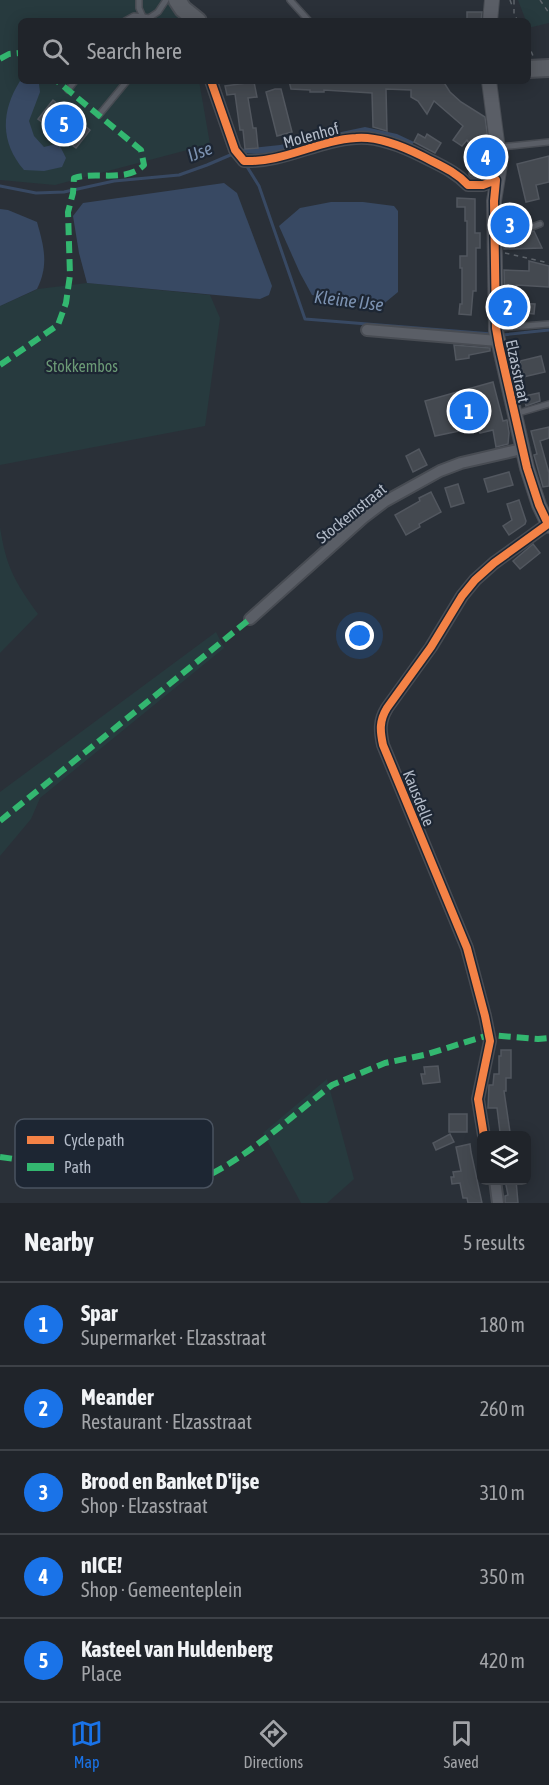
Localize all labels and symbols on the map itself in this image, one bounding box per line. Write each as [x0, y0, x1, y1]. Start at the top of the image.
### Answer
pin: 5 [44, 102, 84, 146]
street label: Molenhof [281, 119, 341, 151]
pin: 4 [466, 134, 506, 180]
water label: IJse [184, 137, 215, 166]
pin: 3 [490, 202, 530, 248]
pin: 2 [488, 284, 528, 330]
water label: Kleine IJse [313, 286, 385, 315]
street label: Elzasstraat [503, 338, 534, 405]
park label: Stokkembos [46, 357, 118, 375]
pin: 1 [450, 388, 488, 434]
street label: Stockemstraat [313, 479, 390, 547]
your location [345, 621, 374, 650]
street label: Kausdelle [400, 767, 438, 829]
legend [15, 1119, 213, 1188]
text: Cycle path [64, 1131, 124, 1150]
text: Path [64, 1158, 91, 1176]

